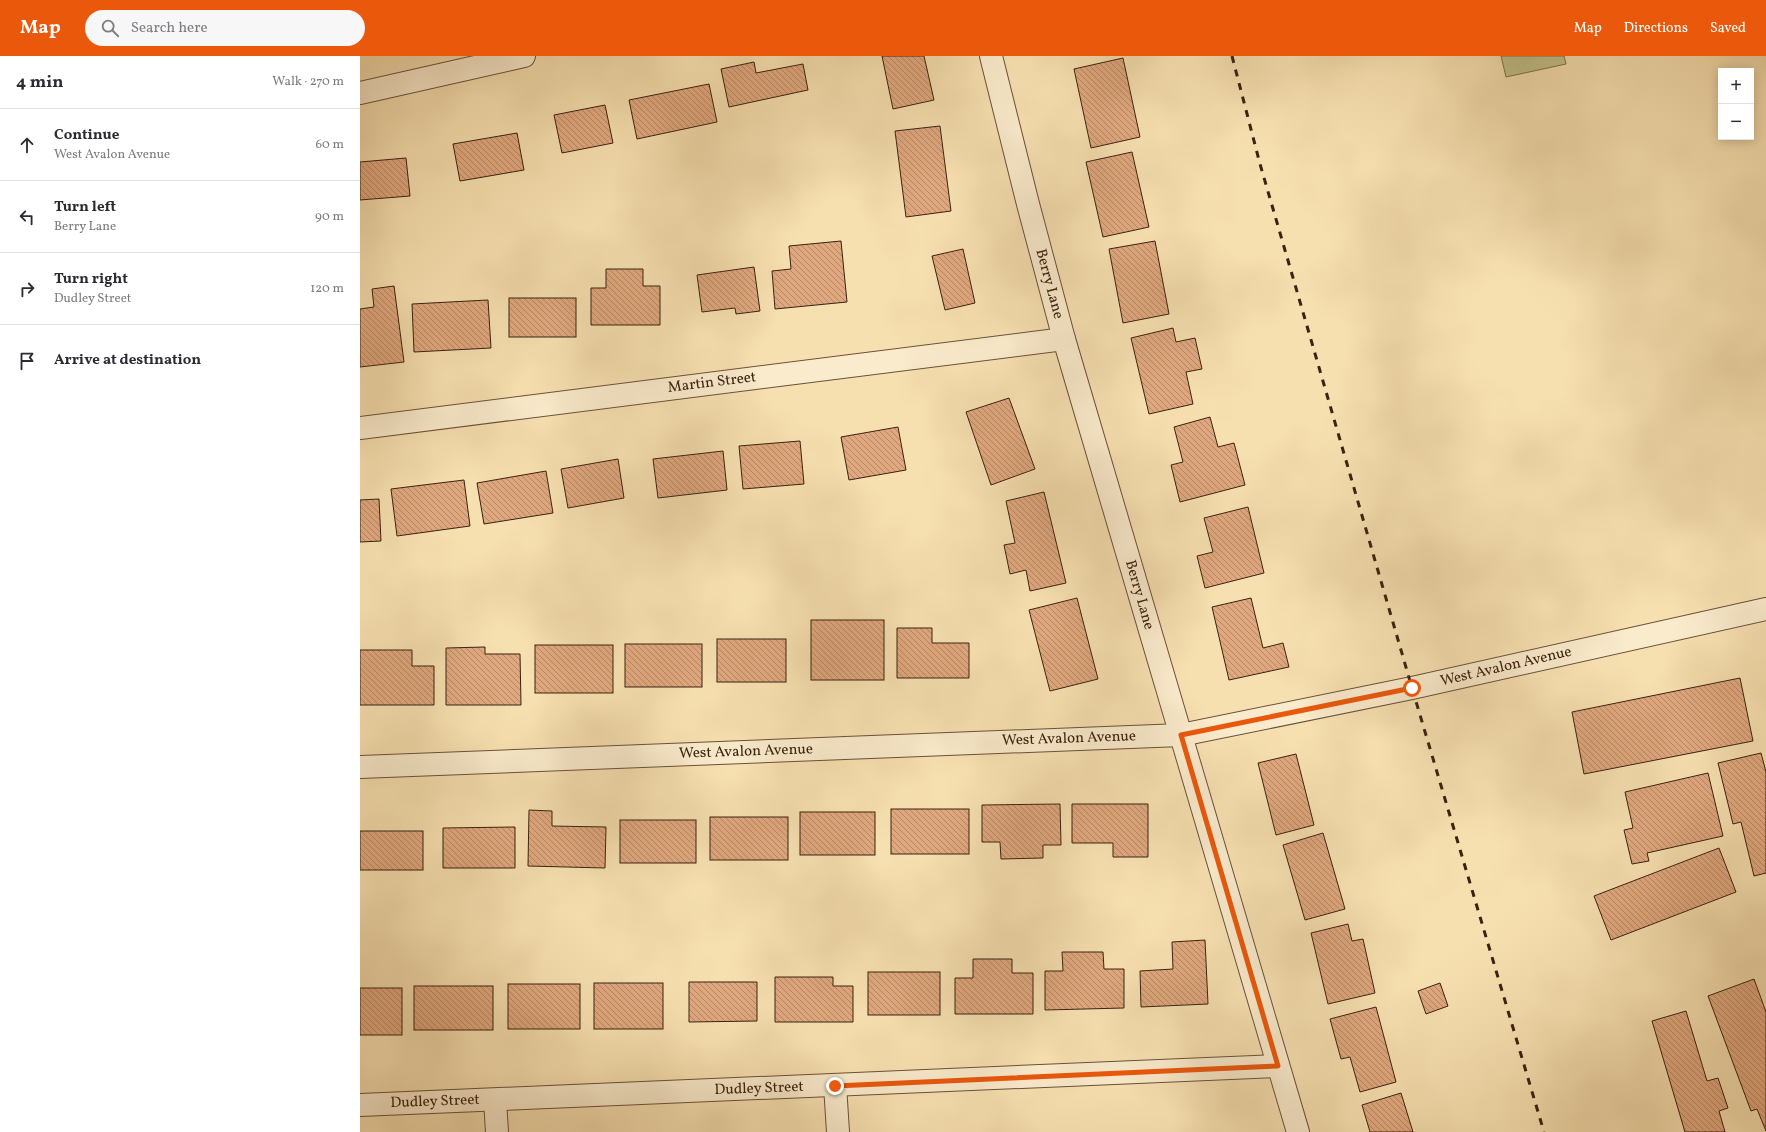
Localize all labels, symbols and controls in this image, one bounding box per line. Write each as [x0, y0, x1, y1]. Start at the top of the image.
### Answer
search box [85, 10, 365, 46]
text: Map [20, 15, 61, 41]
icon: search [99, 17, 121, 39]
text: Search here [131, 18, 208, 39]
text: Map [1574, 19, 1602, 38]
text: Directions [1624, 19, 1688, 38]
text: Saved [1710, 19, 1746, 38]
map controls [1718, 68, 1754, 140]
button: + [1718, 68, 1754, 104]
text: 4 min [16, 71, 63, 94]
text: Walk · 270 m [272, 73, 344, 91]
button: − [1718, 104, 1754, 140]
text: Continue [54, 125, 119, 146]
icon: ahead [16, 134, 38, 156]
text: 60 m [316, 136, 344, 154]
text: West Avalon Avenue [54, 146, 170, 164]
text: Turn left [54, 197, 116, 218]
icon: left [16, 206, 38, 228]
text: 90 m [315, 208, 344, 226]
text: Berry Lane [54, 218, 116, 236]
street label: Berry Lane [1030, 247, 1068, 321]
text: Turn right [54, 269, 128, 290]
icon: right [16, 278, 38, 300]
text: 120 m [310, 280, 344, 298]
text: Dudley Street [54, 290, 131, 308]
icon: arrive [16, 350, 38, 372]
text: Arrive at destination [54, 350, 201, 371]
street label: Martin Street [667, 367, 757, 399]
street label: Berry Lane [1119, 558, 1159, 632]
street label: West Avalon Avenue [1438, 642, 1574, 692]
route start [1403, 679, 1421, 697]
street label: West Avalon Avenue [1002, 726, 1136, 752]
street label: West Avalon Avenue [679, 739, 813, 765]
street label: Dudley Street [714, 1077, 804, 1101]
route end [826, 1077, 844, 1095]
street label: Dudley Street [390, 1090, 480, 1114]

